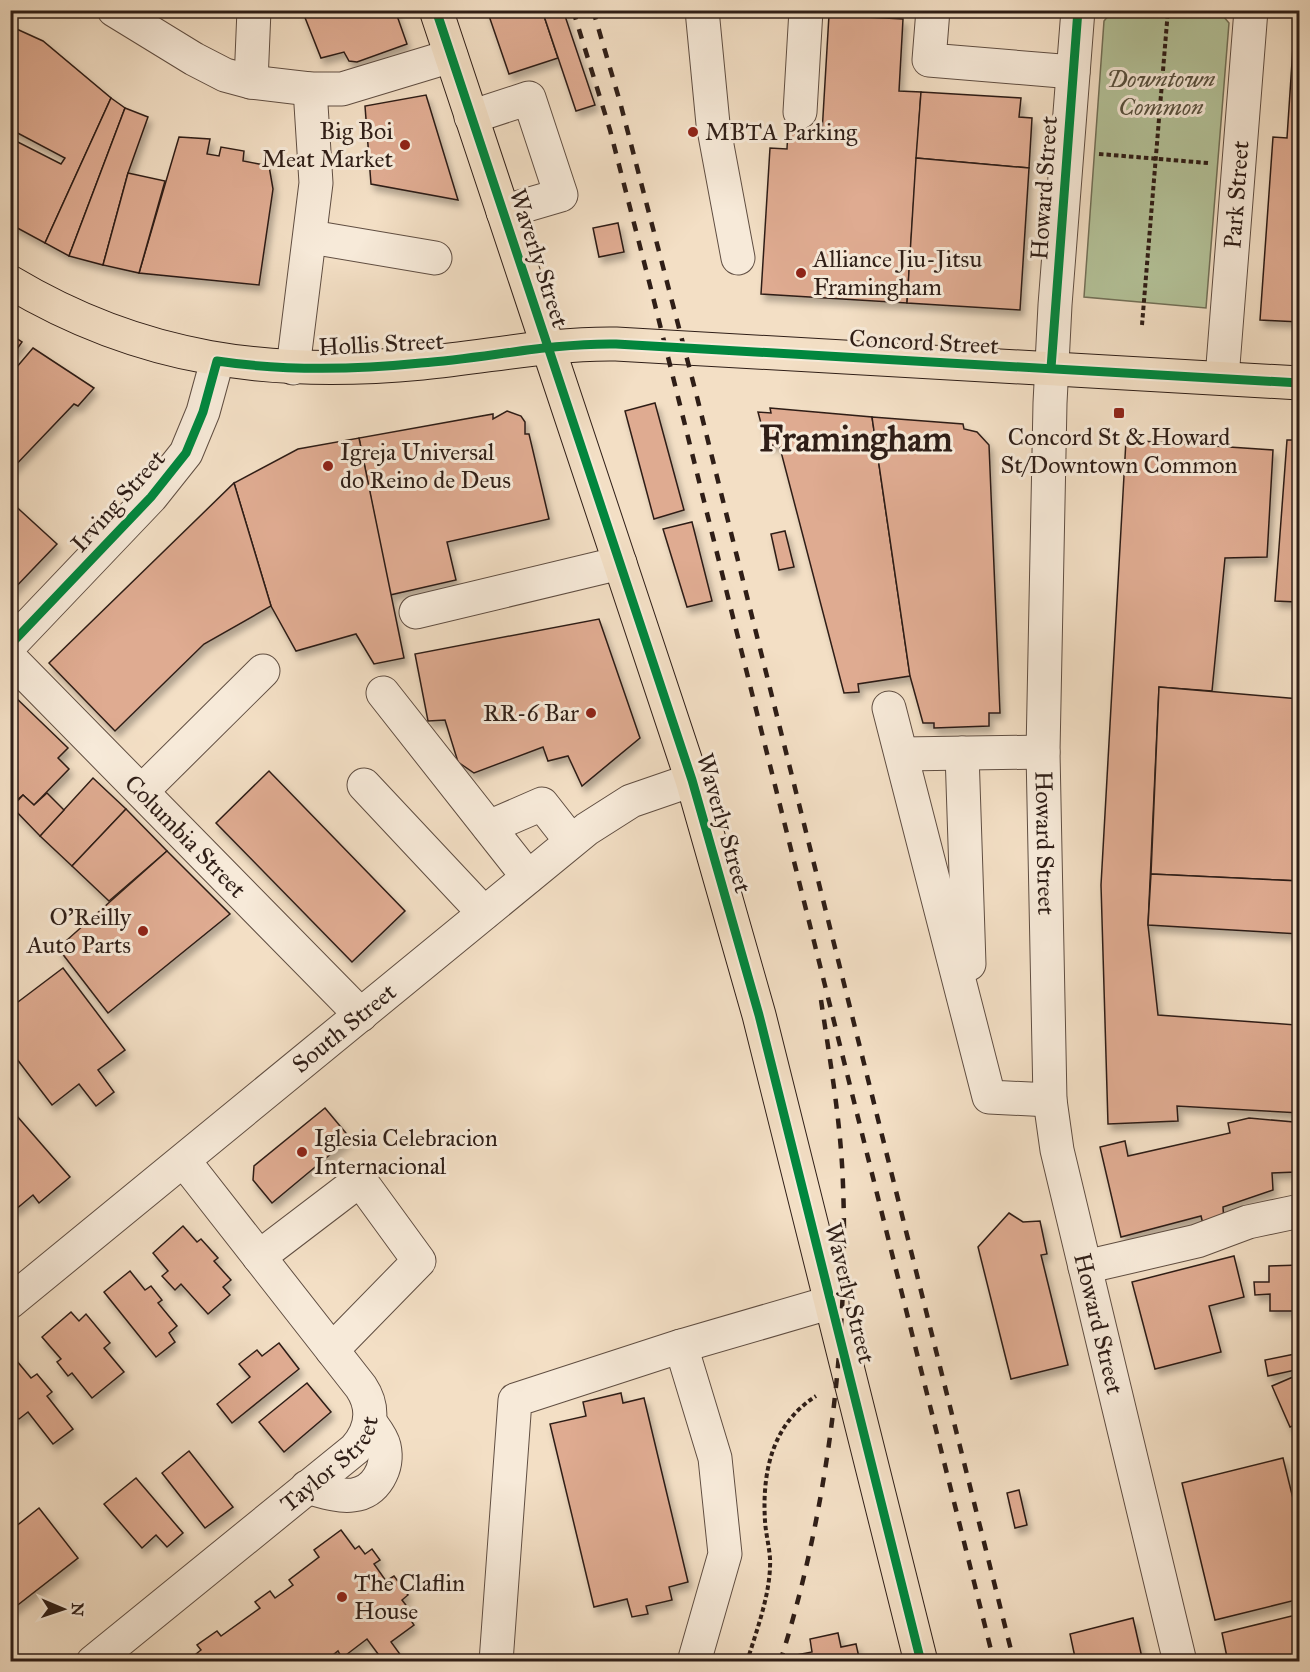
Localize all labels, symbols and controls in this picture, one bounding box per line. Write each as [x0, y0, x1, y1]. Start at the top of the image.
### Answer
park label: Downtown Common [1107, 64, 1216, 122]
street label: Howard Street [1024, 115, 1064, 261]
place label: Big Boi Meat Market [262, 116, 393, 174]
place label: MBTA Parking [705, 117, 858, 147]
marker: MBTA Parking [686, 125, 700, 139]
marker: Big Boi Meat Market [398, 138, 412, 152]
street label: Park Street [1217, 139, 1256, 250]
street label: Waverly Street [503, 185, 576, 331]
place label: Alliance Jiu-Jitsu Framingham [812, 244, 982, 302]
marker: Alliance Jiu-Jitsu Framingham [794, 266, 808, 280]
street label: Concord Street [848, 323, 1000, 361]
street label: Hollis Street [317, 326, 445, 362]
marker: Concord St & Howard St/Downtown Common [1112, 406, 1126, 420]
district label: Framingham [759, 417, 953, 461]
place label: Concord St & Howard St/Downtown Common [1000, 422, 1238, 480]
place label: Igreja Universal do Reino de Deus [340, 437, 511, 495]
street label: Irving Street [64, 443, 172, 558]
marker: Igreja Universal do Reino de Deus [321, 459, 335, 473]
place label: RR-6 Bar [483, 698, 579, 728]
marker: RR-6 Bar [584, 706, 598, 720]
street label: Waverly Street [690, 750, 758, 897]
street label: Columbia Street [118, 768, 253, 905]
street label: Howard Street [1028, 770, 1061, 916]
place label: O'Reilly Auto Parts [26, 902, 132, 960]
marker: O'Reilly Auto Parts [136, 924, 150, 938]
street label: South Street [286, 976, 403, 1080]
place label: Iglesia Celebracion Internacional [314, 1123, 498, 1181]
marker: Iglesia Celebracion Internacional [295, 1145, 309, 1159]
street label: Waverly Street [818, 1220, 882, 1367]
street label: Howard Street [1067, 1250, 1130, 1398]
street label: Taylor Street [274, 1414, 385, 1519]
place label: The Claflin House [354, 1568, 465, 1626]
north arrow [33, 1579, 93, 1639]
marker: The Claflin House [335, 1590, 349, 1604]
text: N [68, 1602, 87, 1617]

